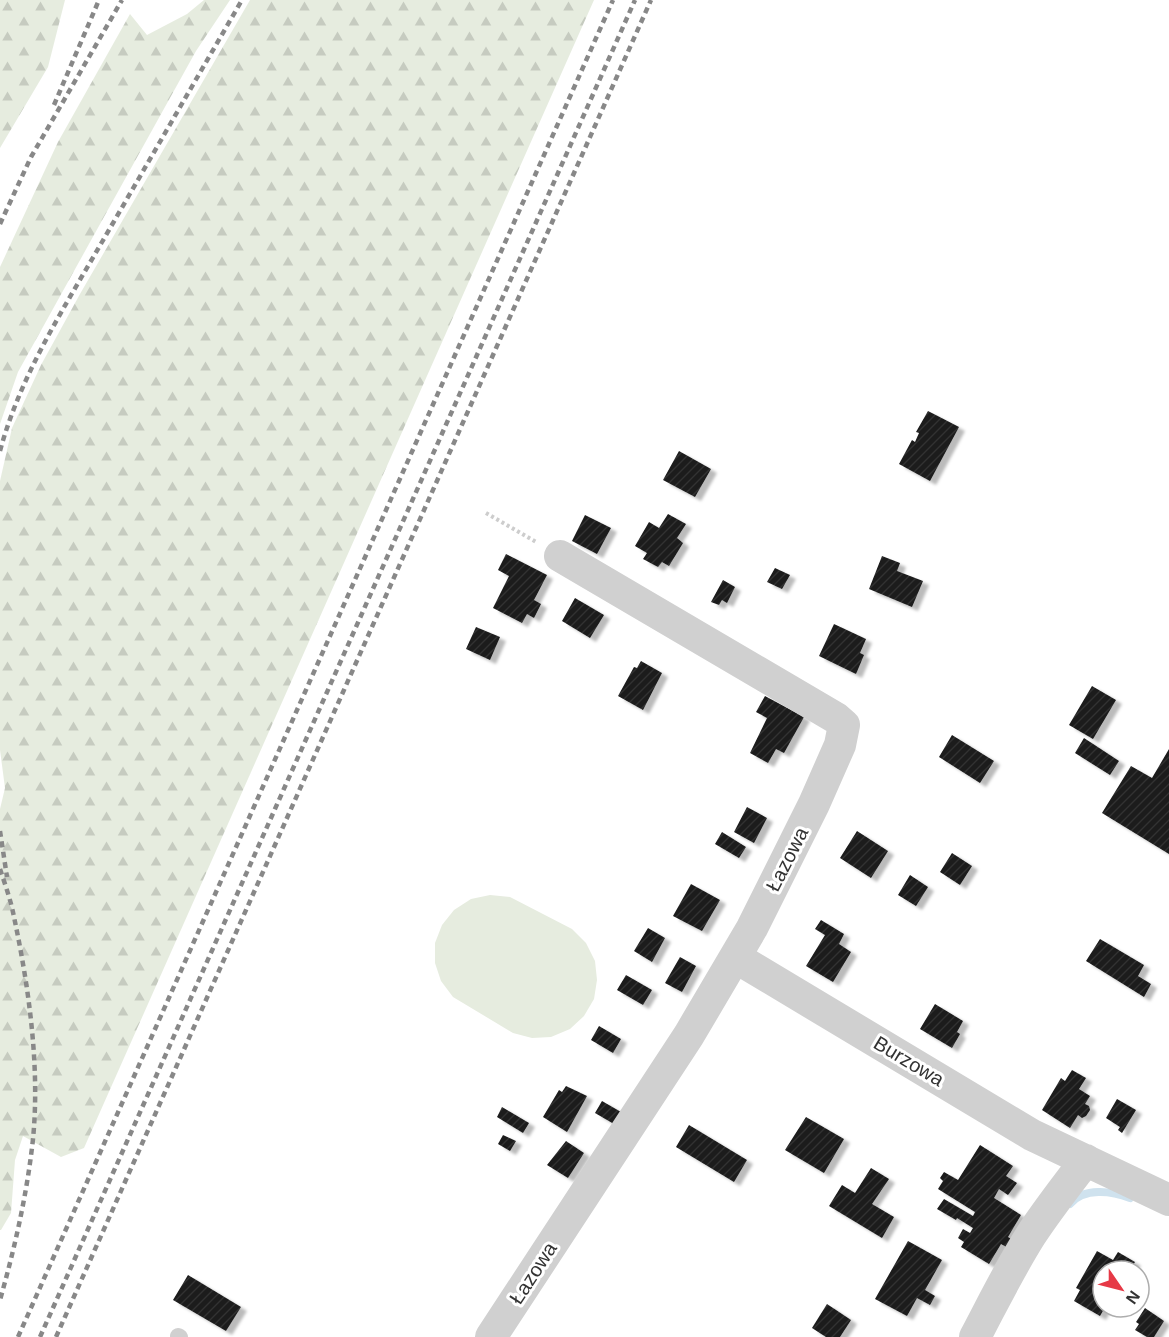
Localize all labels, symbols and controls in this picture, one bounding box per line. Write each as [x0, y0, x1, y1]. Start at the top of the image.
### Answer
street label: Łazowa [762, 823, 813, 895]
street label: Burzowa [870, 1032, 949, 1091]
street label: Łazowa [505, 1237, 561, 1308]
north arrow [1091, 1259, 1151, 1319]
text: N [1123, 1288, 1143, 1307]

